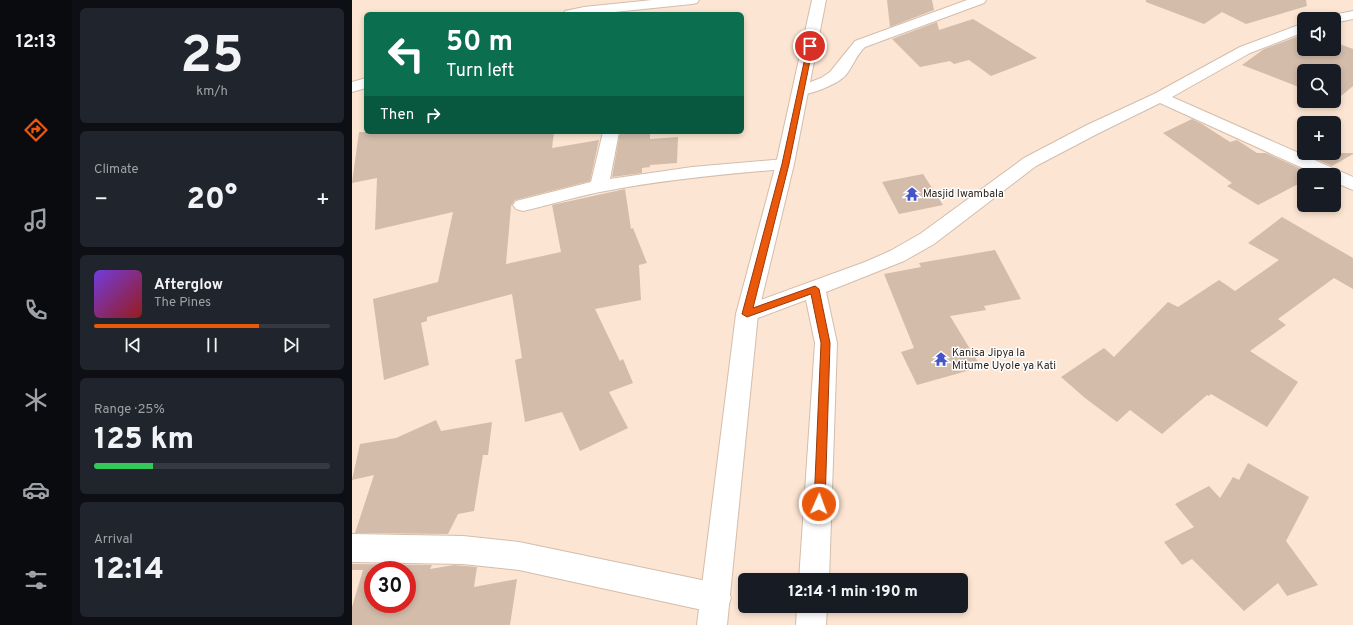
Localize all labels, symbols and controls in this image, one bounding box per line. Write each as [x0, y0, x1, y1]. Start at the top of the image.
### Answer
map controls [1297, 12, 1341, 212]
button: sound [1297, 12, 1341, 56]
text: 25 [180, 25, 244, 91]
text: 50 m [446, 25, 513, 61]
icon: left [380, 28, 432, 80]
pin [793, 29, 827, 63]
text: 12:13 [16, 31, 56, 54]
icon: arrive [799, 35, 821, 57]
text: Turn left [446, 60, 514, 83]
button: search [1297, 64, 1341, 108]
text: km/h [196, 84, 228, 100]
icon: right [422, 104, 444, 126]
text: Then [380, 106, 414, 125]
icon: directions [22, 116, 50, 144]
button: + [1297, 116, 1341, 160]
text: Climate [94, 162, 139, 178]
button: − [1297, 168, 1341, 212]
text: 20° [187, 182, 237, 219]
temple icon: Masjid Iwambala [904, 186, 920, 202]
text: − [94, 187, 108, 214]
text: + [316, 187, 330, 214]
place label: Masjid Iwambala [923, 187, 1004, 201]
icon: music [22, 206, 50, 234]
text: Afterglow [154, 276, 223, 295]
text: The Pines [154, 295, 211, 311]
icon: phone [22, 296, 50, 324]
icon: previous [122, 334, 144, 356]
icon: pause [201, 334, 223, 356]
icon: next [280, 334, 302, 356]
place label: Kanisa Jipya la Mitume Uyole ya Kati [952, 346, 1056, 373]
temple icon: Kanisa Jipya la Mitume Uyole ya Kati [933, 351, 949, 367]
icon: climate [22, 386, 50, 414]
text: Range · 25% [94, 402, 165, 418]
text: 125 km [94, 422, 194, 459]
icon: car [22, 476, 50, 504]
position arrow [798, 483, 840, 525]
text: Arrival [94, 532, 133, 548]
text: 12:14 [94, 552, 164, 589]
speed limit sign: 30 [364, 561, 416, 613]
icon: filters [22, 566, 50, 594]
text: 12:14 · 1 min · 190 m [788, 583, 918, 602]

